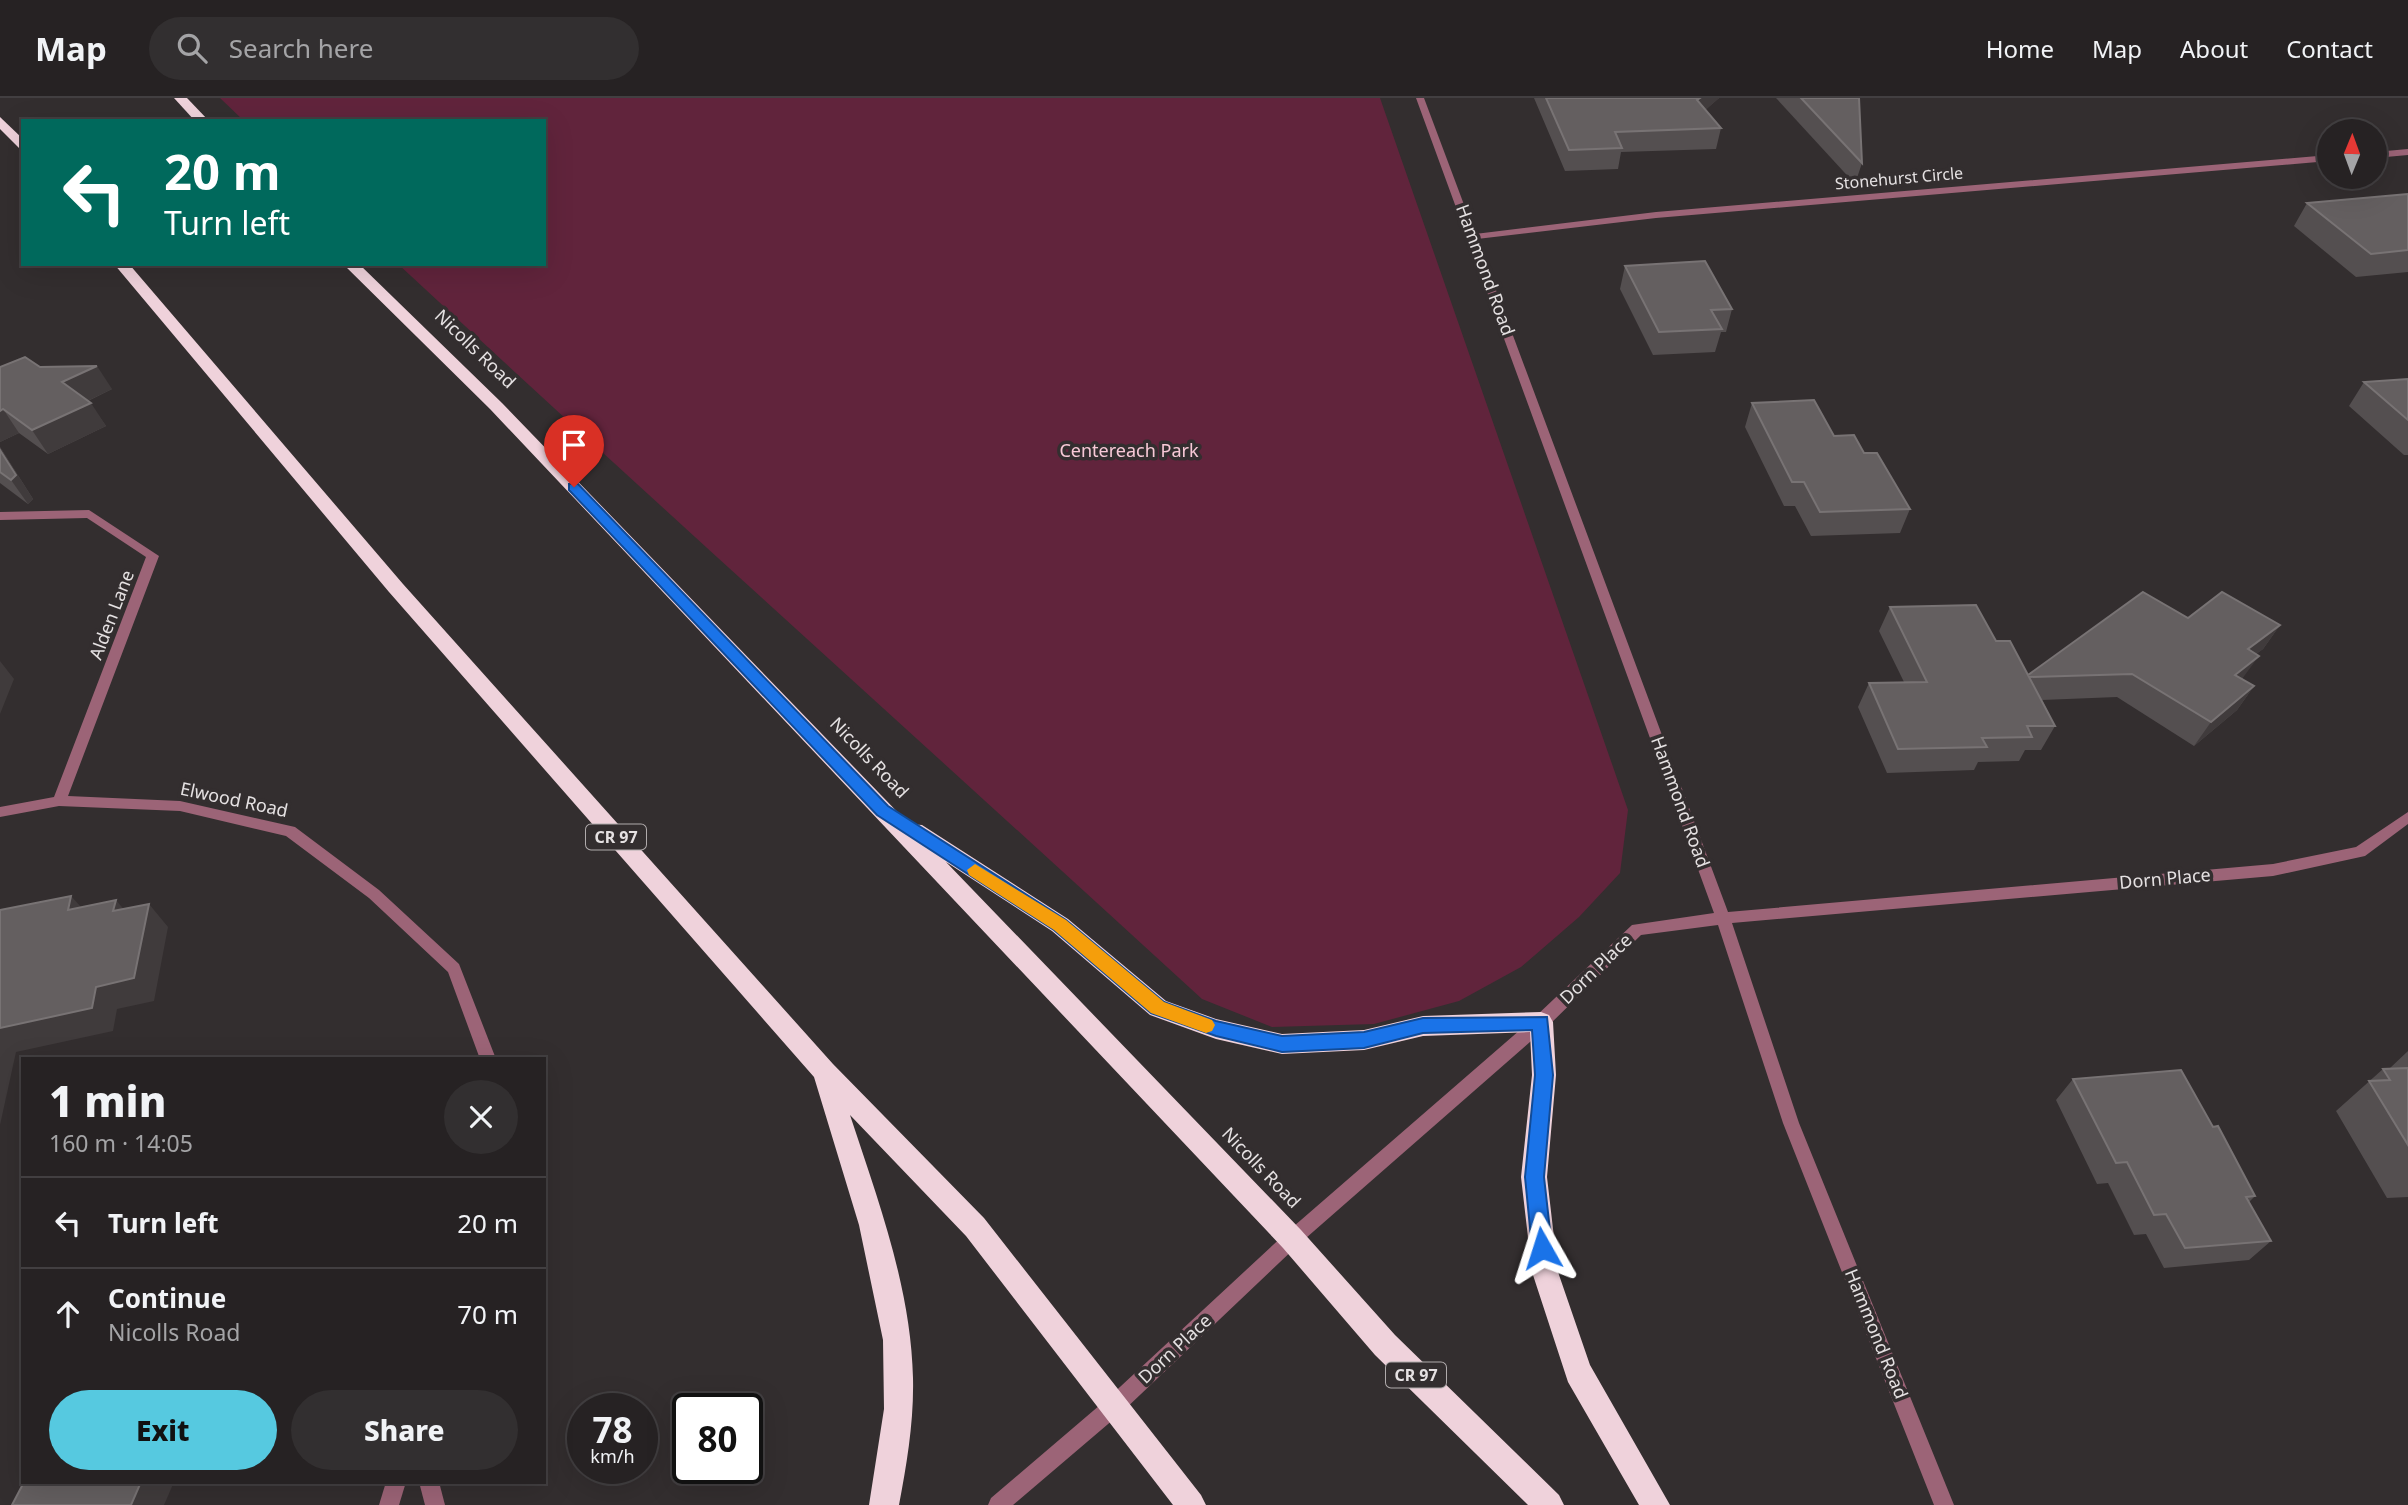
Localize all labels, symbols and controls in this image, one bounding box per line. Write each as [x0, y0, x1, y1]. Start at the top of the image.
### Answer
search box [149, 17, 639, 80]
text: Map [35, 26, 107, 71]
icon: search [173, 29, 211, 67]
text: Search here [229, 30, 373, 66]
text: Home [1986, 32, 2054, 65]
text: Map [2092, 32, 2142, 65]
text: About [2180, 32, 2248, 65]
text: Contact [2286, 32, 2373, 65]
north arrow [2317, 119, 2387, 189]
map controls [2317, 119, 2387, 189]
text: 20 m [164, 138, 281, 204]
icon: left [49, 147, 140, 238]
street label: Stonehurst Circle [1834, 161, 1964, 195]
text: Turn left [164, 201, 290, 244]
street label: Hammond Road [1451, 201, 1521, 339]
street label: Nicolls Road [430, 304, 521, 393]
pin [544, 415, 604, 487]
icon: arrive [555, 426, 593, 464]
park label: Centereach Park [1059, 438, 1199, 462]
street label: Alden Lane [83, 566, 139, 663]
street label: Nicolls Road [825, 712, 914, 803]
street label: Hammond Road [1646, 733, 1716, 871]
street label: Elwood Road [178, 776, 290, 822]
road number: CR 97 [586, 824, 646, 850]
street label: Dorn Place [2118, 862, 2212, 894]
street label: Dorn Place [1554, 928, 1637, 1009]
text: 1 min [49, 1072, 166, 1129]
button: close [444, 1080, 518, 1154]
street label: Nicolls Road [1217, 1122, 1306, 1213]
text: 160 m · 14:05 [49, 1127, 193, 1159]
icon: left [49, 1204, 87, 1242]
text: Turn left [108, 1205, 219, 1241]
text: 20 m [457, 1205, 518, 1241]
position arrow [1505, 1211, 1579, 1285]
street label: Hammond Road [1840, 1265, 1914, 1402]
text: Continue [108, 1280, 226, 1316]
icon: ahead [49, 1295, 87, 1333]
text: 70 m [457, 1296, 518, 1332]
street label: Dorn Place [1133, 1308, 1216, 1388]
text: Nicolls Road [108, 1316, 241, 1348]
road number: CR 97 [1386, 1362, 1446, 1387]
button: Exit [49, 1390, 277, 1470]
button: Share [291, 1390, 518, 1470]
speed limit sign: 80 [672, 1393, 763, 1484]
text: 78 [592, 1406, 633, 1453]
text: km/h [590, 1444, 635, 1468]

